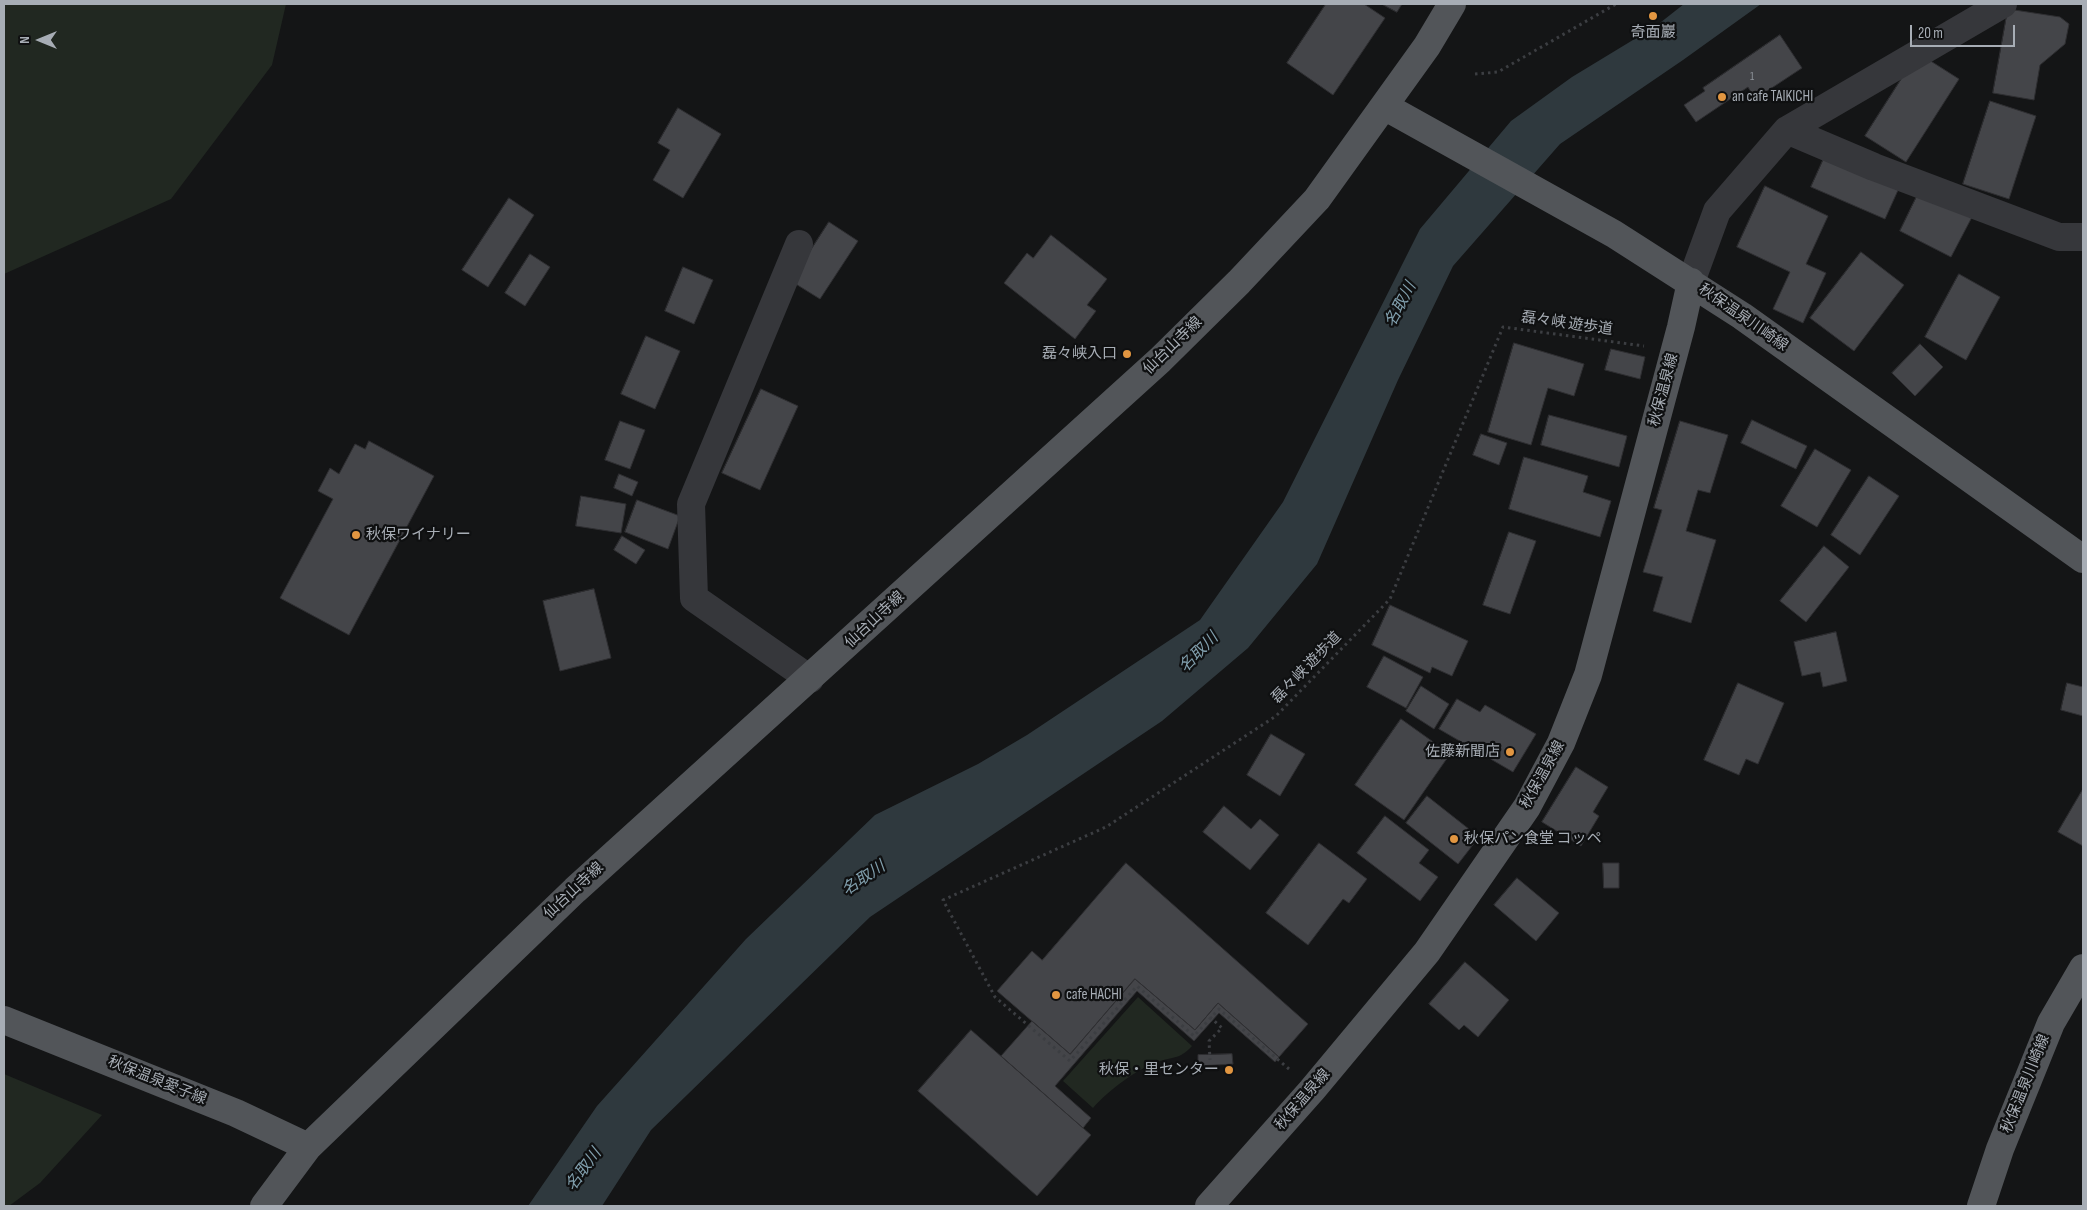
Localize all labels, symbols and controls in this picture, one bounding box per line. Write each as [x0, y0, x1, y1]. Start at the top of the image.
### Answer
marker: 奇面巖 [1647, 10, 1659, 22]
north arrow [15, 15, 65, 65]
scale bar [1912, 15, 2017, 47]
place label: 奇面巖 [1631, 24, 1675, 42]
text: 20 m [1918, 24, 1943, 43]
text: N [16, 36, 33, 44]
house number: 1 [1750, 70, 1754, 84]
place label: an cafe TAIKICHI [1732, 88, 1813, 106]
marker: an cafe TAIKICHI [1716, 91, 1728, 103]
water label: 名取川 [1381, 279, 1421, 331]
street label: 秋保温泉川崎線 [1695, 281, 1791, 355]
street label: 磊々峡 遊歩道 [1520, 309, 1614, 339]
street label: 仙台山寺線 [1140, 313, 1206, 379]
place label: 磊々峡入口 [1042, 345, 1117, 363]
marker: 磊々峡入口 [1121, 348, 1133, 360]
street label: 秋保温泉線 [1646, 351, 1682, 429]
place label: 秋保ワイナリー [366, 526, 471, 544]
marker: 秋保ワイナリー [350, 529, 362, 541]
street label: 仙台山寺線 [841, 588, 909, 652]
water label: 名取川 [1175, 629, 1223, 677]
street label: 磊々峡 遊歩道 [1268, 629, 1346, 707]
street label: 秋保温泉線 [1517, 738, 1569, 812]
place label: 佐藤新聞店 [1425, 743, 1500, 761]
marker: 佐藤新聞店 [1504, 746, 1516, 758]
place label: 秋保パン食堂 コッペ [1464, 830, 1601, 848]
marker: 秋保パン食堂 コッペ [1448, 833, 1460, 845]
water label: 名取川 [839, 858, 889, 900]
street label: 仙台山寺線 [540, 859, 608, 923]
place label: cafe HACHI [1066, 986, 1122, 1004]
marker: cafe HACHI [1050, 989, 1062, 1001]
street label: 秋保温泉川崎線 [1998, 1032, 2054, 1136]
street label: 秋保温泉愛子線 [105, 1053, 209, 1109]
place label: 秋保・里センター [1099, 1061, 1219, 1079]
marker: 秋保・里センター [1223, 1064, 1235, 1076]
street label: 秋保温泉線 [1272, 1066, 1334, 1134]
water label: 名取川 [562, 1145, 606, 1195]

